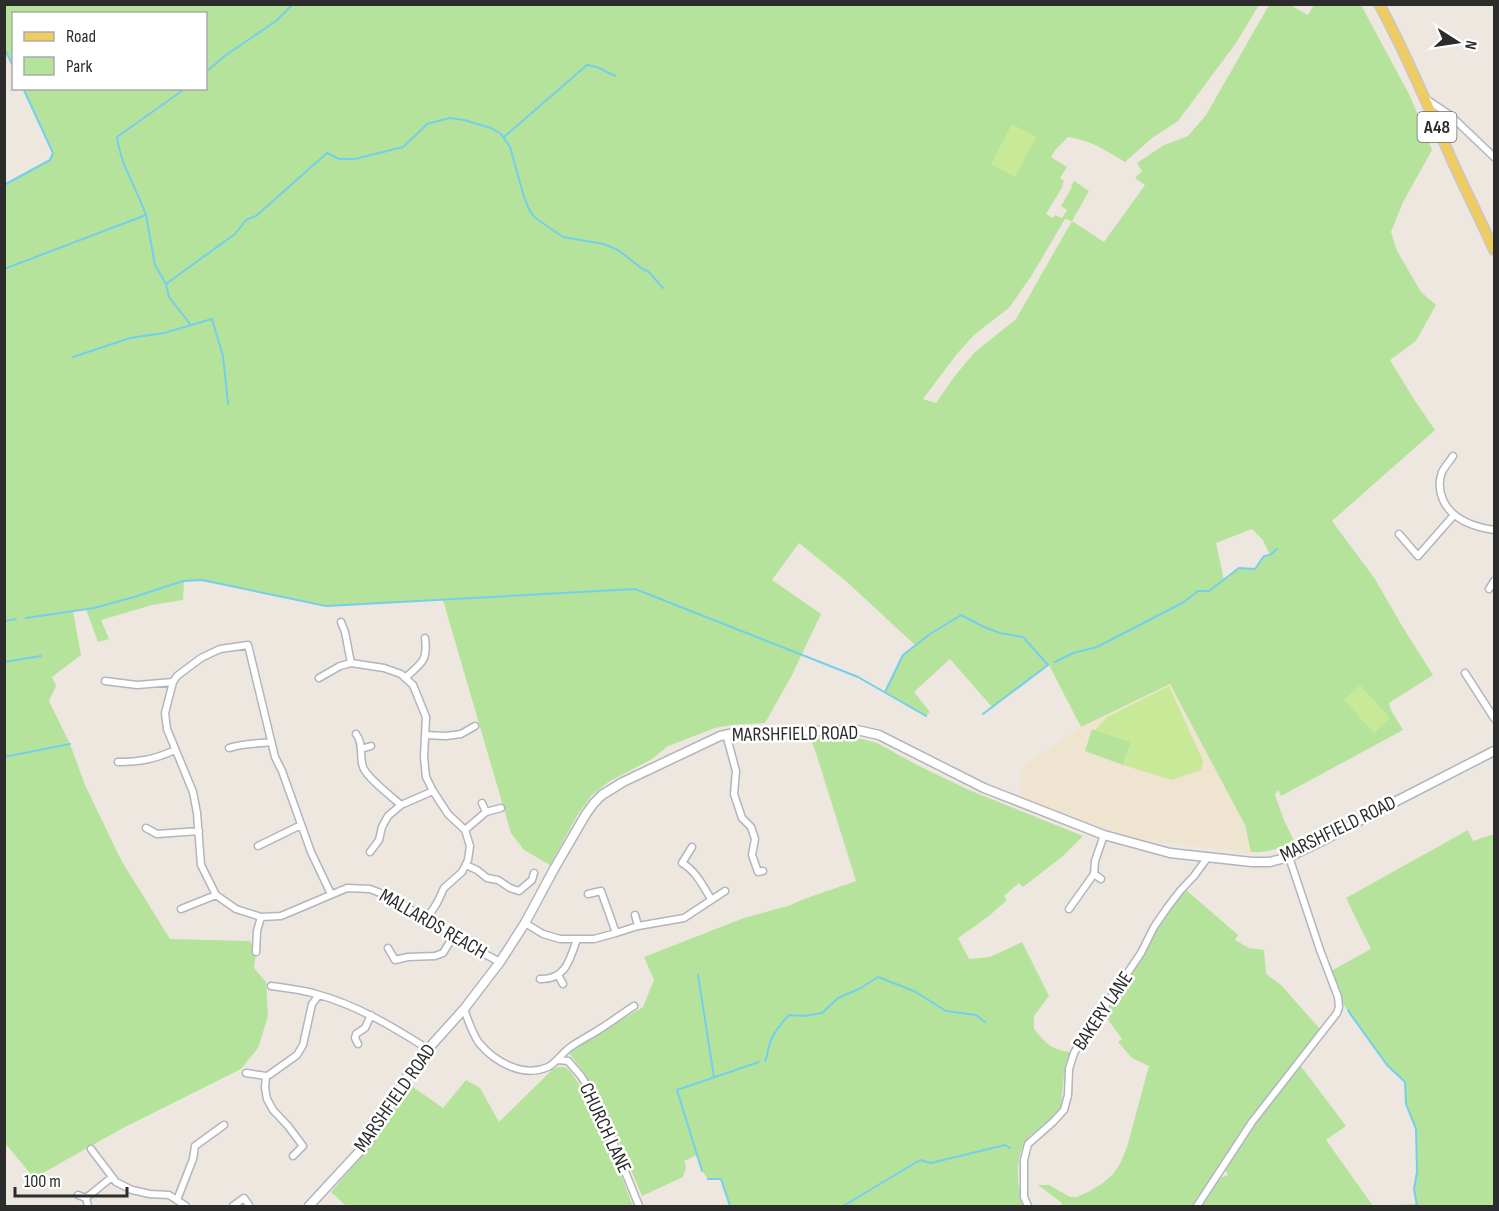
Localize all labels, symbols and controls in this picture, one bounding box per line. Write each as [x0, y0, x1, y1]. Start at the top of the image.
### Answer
legend [12, 12, 207, 90]
north arrow [1427, 12, 1487, 72]
text: Road [66, 26, 96, 47]
text: N [1460, 39, 1480, 51]
text: Park [66, 56, 92, 77]
road number: A48 [1418, 112, 1456, 142]
street label: MARSHFIELD ROAD [732, 721, 858, 747]
street label: MARSHFIELD ROAD [1276, 791, 1400, 867]
street label: MALLARDS REACH [375, 884, 491, 964]
street label: BAKERY LANE [1068, 967, 1138, 1055]
street label: MARSHFIELD ROAD [349, 1039, 441, 1157]
street label: CHURCH LANE [574, 1079, 636, 1177]
scale bar [15, 1160, 128, 1198]
text: 100 m [24, 1171, 61, 1192]

